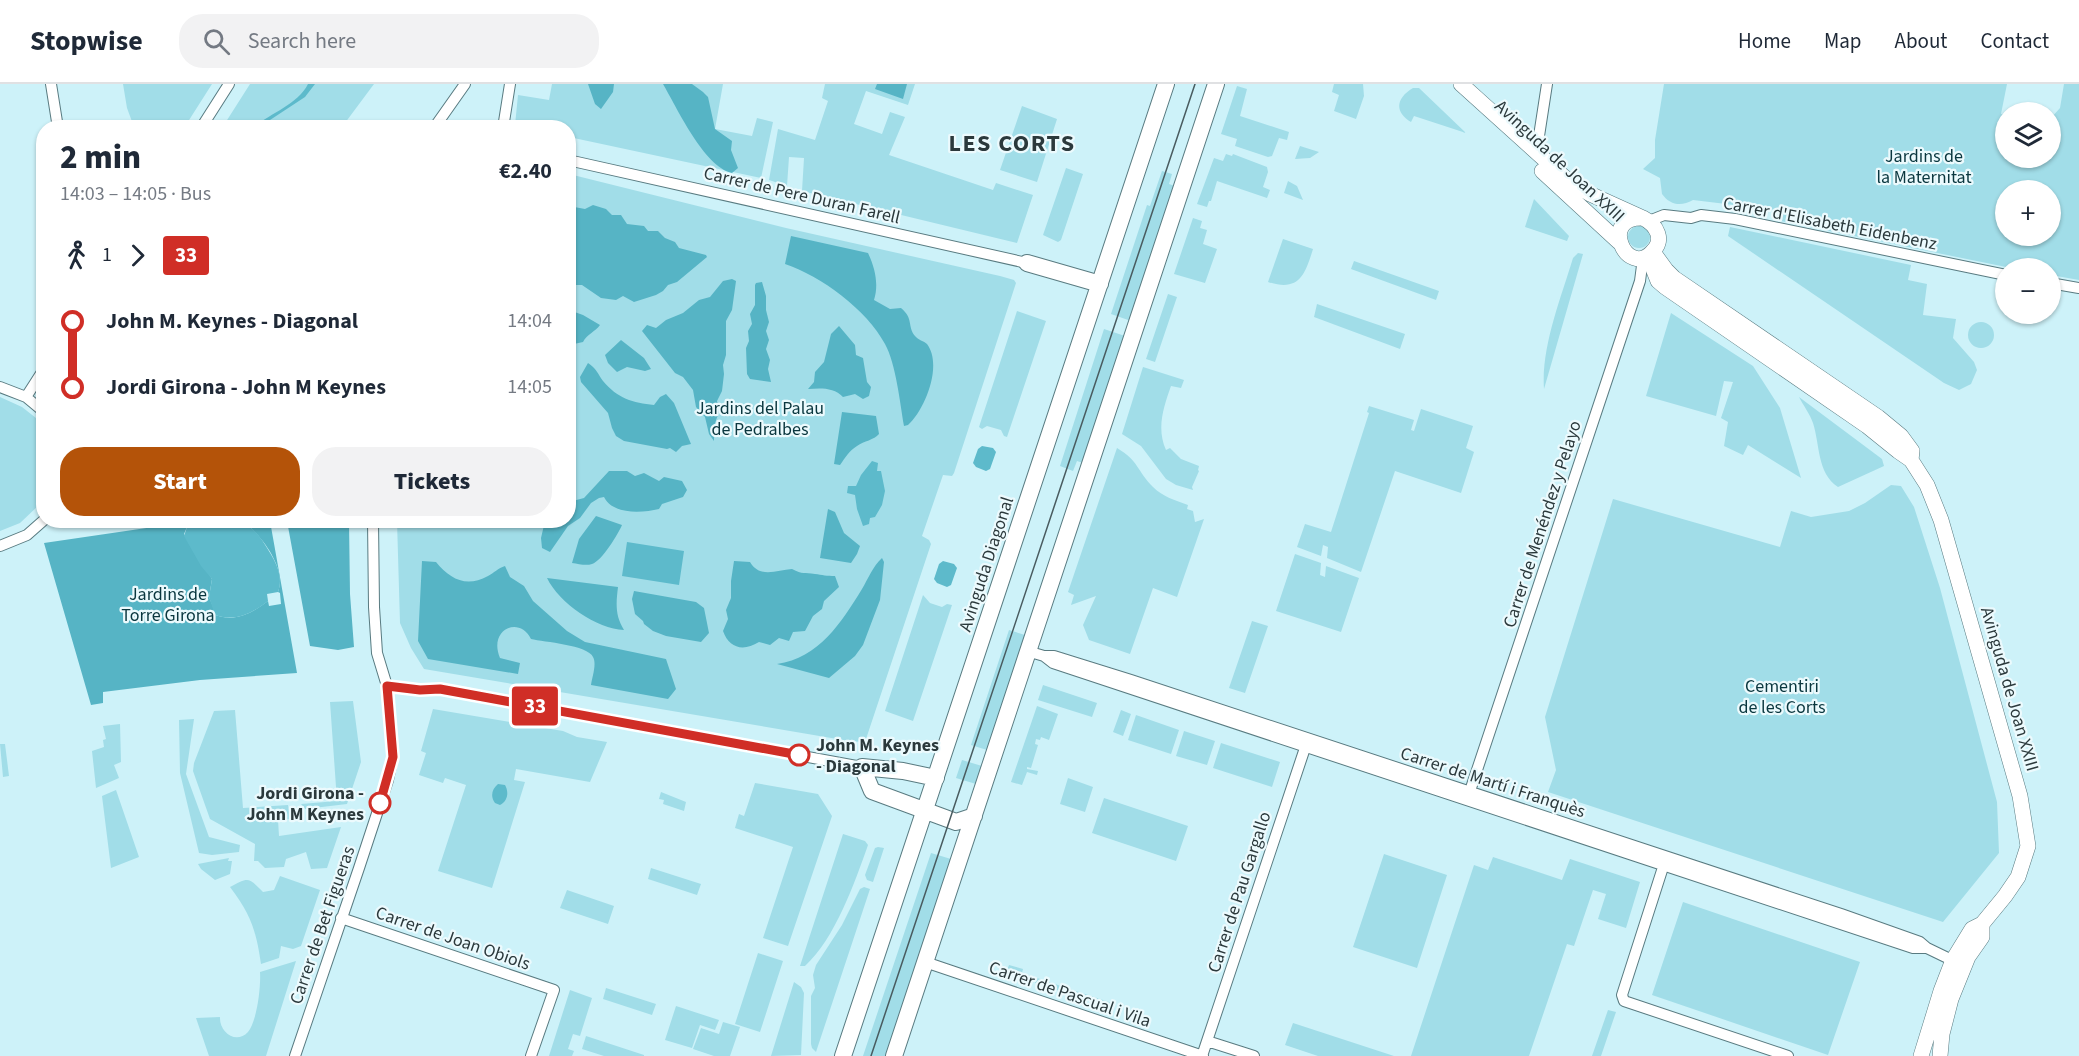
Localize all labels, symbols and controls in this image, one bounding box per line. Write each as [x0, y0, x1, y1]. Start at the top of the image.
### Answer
search box [179, 14, 599, 68]
text: Stopwise [30, 21, 143, 61]
icon: search [200, 25, 233, 58]
text: Search here [248, 25, 356, 57]
text: Home [1738, 26, 1791, 56]
text: Map [1824, 26, 1862, 56]
text: About [1895, 26, 1947, 56]
text: Contact [1980, 26, 2049, 56]
street label: Avinguda de Joan XXIII [1489, 94, 1630, 228]
map controls [1995, 102, 2061, 324]
button: layers [1995, 102, 2061, 168]
district label: LES CORTS [948, 126, 1076, 161]
text: 2 min [60, 134, 141, 181]
park label: Jardins de la Maternitat [1876, 144, 1972, 190]
text: €2.40 [499, 155, 552, 187]
street label: Carrer de Pere Duran Farell [701, 161, 903, 230]
text: 14:03 – 14:05 · Bus [60, 180, 211, 208]
button: + [1995, 180, 2061, 246]
street label: Carrer d'Elisabeth Eidenbenz [1721, 190, 1939, 257]
icon: walk [60, 239, 93, 272]
icon: forward [121, 239, 154, 272]
text: 33 [175, 240, 197, 270]
text: 1 [102, 241, 112, 269]
button: − [1995, 258, 2061, 324]
text: John M. Keynes - Diagonal [106, 305, 358, 337]
text: 14:04 [507, 307, 552, 335]
text: Jordi Girona - John M Keynes [106, 371, 386, 403]
text: 14:05 [507, 373, 552, 401]
park label: Jardins del Palau de Pedralbes [696, 396, 824, 442]
street label: Carrer de Menéndez y Pelayo [1497, 417, 1588, 631]
button: Start [60, 447, 300, 516]
button: Tickets [312, 447, 552, 516]
street label: Avinguda Diagonal [953, 493, 1020, 635]
park label: Jardins de Torre Girona [121, 582, 215, 628]
street label: Avinguda de Joan XXIII [1974, 604, 2045, 774]
park label: Cementiri de les Corts [1739, 674, 1825, 720]
line badge: 33 [508, 686, 562, 726]
text: 33 [524, 691, 546, 721]
place label: John M. Keynes - Diagonal [816, 733, 939, 779]
street label: Carrer de Martí i Franquès [1397, 741, 1589, 824]
marker: John M. Keynes - Diagonal [788, 744, 810, 766]
place label: Jordi Girona - John M Keynes [246, 781, 364, 827]
marker: Jordi Girona - John M Keynes [369, 792, 391, 814]
street label: Carrer de Pau Gargallo [1202, 808, 1277, 976]
street label: Carrer de Bet Figueras [284, 843, 361, 1007]
street label: Carrer de Joan Obiols [372, 900, 533, 977]
street label: Carrer de Pascual i Vila [986, 955, 1154, 1034]

